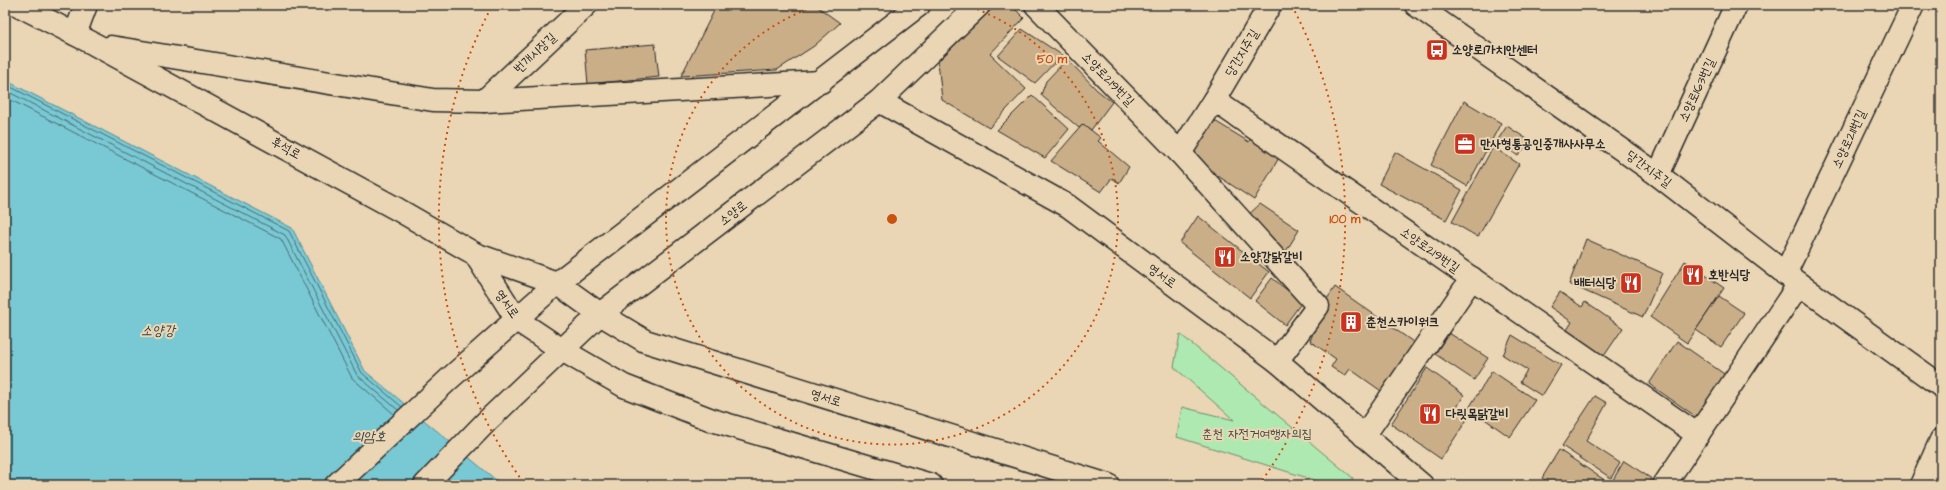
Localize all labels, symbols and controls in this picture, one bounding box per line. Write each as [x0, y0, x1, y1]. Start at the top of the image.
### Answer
street label: 당간지주길 [1221, 26, 1263, 80]
street label: 번개시장길 [510, 29, 560, 77]
bus stop icon: 소양로1가치안센터 [1424, 37, 1450, 63]
place label: 소양로1가치안센터 [1452, 41, 1537, 59]
street label: 소양로219번길 [1078, 48, 1138, 110]
text: 50 m [1037, 51, 1068, 68]
street label: 소양로163번길 [1674, 55, 1720, 125]
street label: 소양로211번길 [1828, 107, 1870, 171]
office icon: 만사형통공인중개사사무소 [1452, 131, 1478, 157]
street label: 후석로 [268, 133, 304, 163]
place label: 만사형통공인중개사사무소 [1480, 135, 1606, 153]
street label: 당간지주길 [1623, 146, 1675, 192]
street label: 소양로 [715, 196, 751, 230]
text: 100 m [1330, 211, 1361, 228]
centre of rings [885, 212, 899, 226]
street label: 소양로219번길 [1397, 223, 1463, 277]
restaurant icon: 소양강닭갈비 [1212, 244, 1238, 270]
place label: 소양강닭갈비 [1240, 248, 1303, 266]
street label: 영서로 [1144, 259, 1180, 293]
restaurant icon: 호반식당 [1680, 262, 1706, 288]
place label: 호반식당 [1708, 266, 1750, 284]
restaurant icon: 배터식당 [1618, 270, 1644, 296]
place label: 배터식당 [1573, 274, 1617, 292]
street label: 영서로 [491, 286, 523, 322]
building icon: 춘천스카이워크 [1338, 309, 1364, 335]
place label: 춘천스카이워크 [1366, 313, 1439, 331]
water label: 소양강 [141, 321, 177, 341]
street label: 영서로 [808, 385, 844, 411]
restaurant icon: 다릿목닭갈비 [1417, 401, 1443, 427]
place label: 다릿목닭갈비 [1445, 405, 1509, 423]
park label: 춘천 자전거여행자의집 [1202, 425, 1312, 443]
water label: 의암호 [352, 427, 386, 447]

